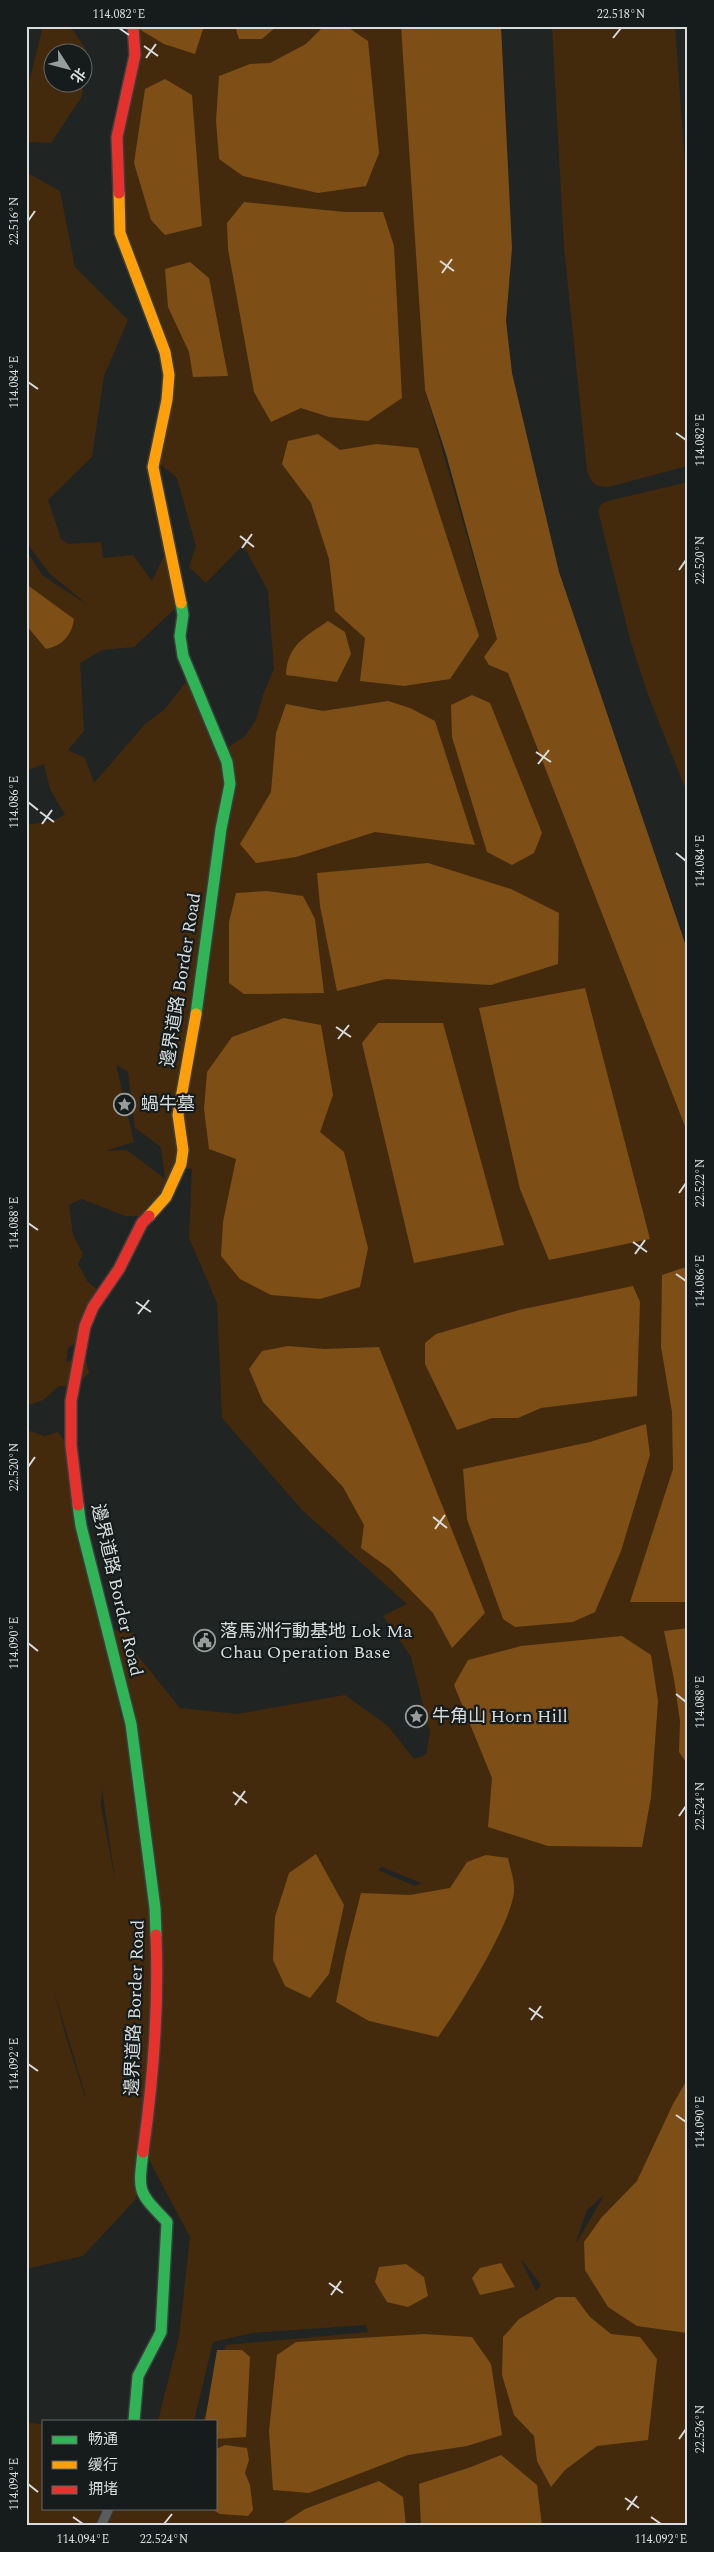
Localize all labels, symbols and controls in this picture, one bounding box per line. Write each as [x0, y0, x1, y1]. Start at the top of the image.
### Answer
text: 114.082°E [93, 5, 145, 24]
text: 22.518°N [597, 5, 645, 24]
north arrow [42, 42, 92, 92]
text: 北 [66, 64, 91, 87]
text: 22.516°N [5, 197, 24, 245]
text: 114.084°E [5, 356, 24, 408]
text: 114.082°E [691, 414, 710, 466]
text: 22.520°N [691, 536, 710, 584]
text: 114.086°E [5, 776, 24, 828]
text: 114.084°E [691, 835, 710, 887]
street label: 邊界道路 Border Road [154, 891, 208, 1069]
place label: 蝸牛墓 [141, 1091, 195, 1118]
place icon: 蝸牛墓 [113, 1092, 137, 1116]
text: 22.522°N [691, 1159, 710, 1207]
text: 114.088°E [5, 1197, 24, 1249]
text: 114.086°E [691, 1255, 710, 1307]
text: 22.520°N [5, 1443, 24, 1491]
street label: 邊界道路 Border Road [84, 1501, 150, 1679]
text: 114.090°E [5, 1617, 24, 1669]
place label: 落馬洲行動基地 Lok Ma Chau Operation Base [220, 1618, 412, 1666]
public building icon: 落馬洲行動基地 Lok Ma Chau Operation Base [192, 1629, 216, 1653]
text: 114.088°E [691, 1676, 710, 1728]
place label: 牛角山 Horn Hill [432, 1703, 568, 1730]
place icon: 牛角山 Horn Hill [404, 1704, 428, 1728]
text: 22.524°N [691, 1782, 710, 1830]
street label: 邊界道路 Border Road [118, 1919, 152, 2097]
text: 114.092°E [5, 2038, 24, 2090]
text: 114.090°E [691, 2096, 710, 2148]
text: 22.526°N [691, 2405, 710, 2453]
legend [42, 2420, 218, 2510]
text: 畅通 [88, 2428, 118, 2451]
text: 缓行 [88, 2454, 118, 2477]
text: 114.094°E [5, 2458, 24, 2510]
text: 拥堵 [88, 2478, 118, 2501]
text: 114.094°E [57, 2530, 109, 2549]
text: 22.524°N [140, 2530, 188, 2549]
text: 114.092°E [635, 2530, 687, 2549]

